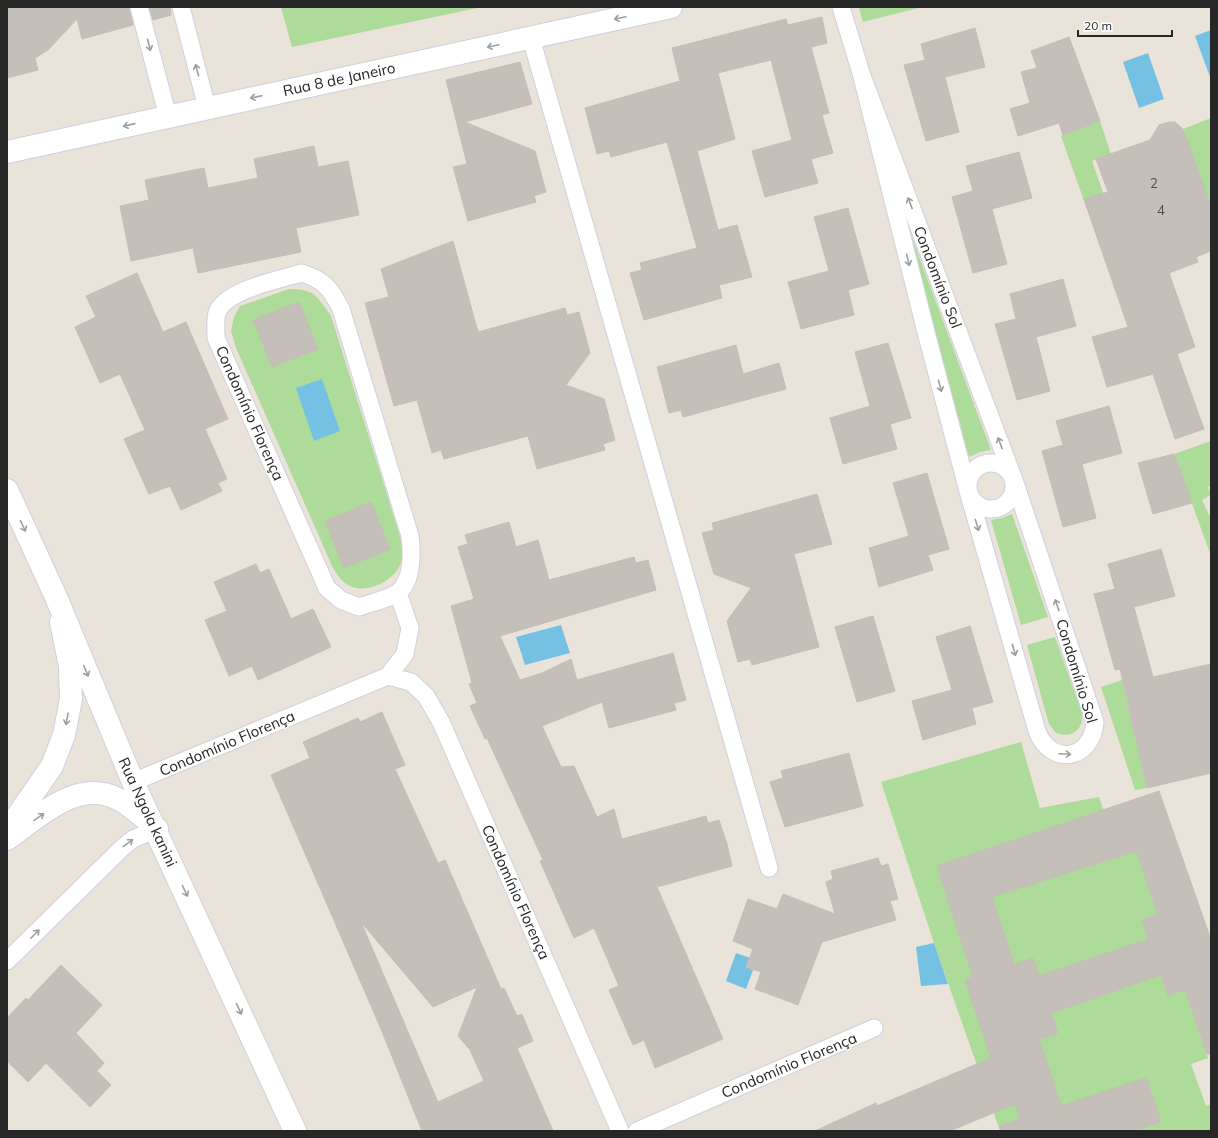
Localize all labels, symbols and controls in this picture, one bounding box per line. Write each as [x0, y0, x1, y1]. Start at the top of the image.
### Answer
scale bar [1078, 12, 1172, 38]
one-way arrow [613, 15, 626, 23]
text: 20 m [1084, 18, 1112, 33]
one-way arrow [145, 38, 153, 51]
one-way arrow [486, 43, 499, 51]
street label: Rua 8 de Janeiro [281, 58, 397, 100]
one-way arrow [193, 64, 201, 77]
one-way arrow [250, 94, 263, 102]
one-way arrow [123, 122, 136, 130]
house number: 2 [1150, 175, 1158, 191]
one-way arrow [906, 196, 913, 209]
house number: 4 [1157, 202, 1165, 218]
street label: Condomínio Sol [910, 223, 966, 331]
one-way arrow [905, 254, 912, 267]
street label: Condomínio Florença [212, 343, 288, 483]
one-way arrow [937, 380, 944, 393]
one-way arrow [995, 437, 1003, 449]
one-way arrow [20, 519, 27, 531]
one-way arrow [974, 519, 981, 532]
one-way arrow [1052, 599, 1060, 611]
street label: Condomínio Sol [1052, 617, 1102, 725]
one-way arrow [1011, 643, 1018, 656]
one-way arrow [83, 664, 90, 676]
street label: Condomínio Florença [156, 706, 298, 780]
one-way arrow [63, 712, 71, 725]
one-way arrow [1058, 750, 1071, 757]
street label: Rua Ngola kanini [114, 754, 182, 870]
one-way arrow [33, 813, 44, 821]
street label: Condomínio Florença [478, 822, 554, 962]
one-way arrow [122, 839, 133, 848]
one-way arrow [182, 885, 189, 897]
one-way arrow [30, 929, 40, 939]
one-way arrow [236, 1003, 244, 1015]
street label: Condomínio Florença [718, 1028, 860, 1102]

